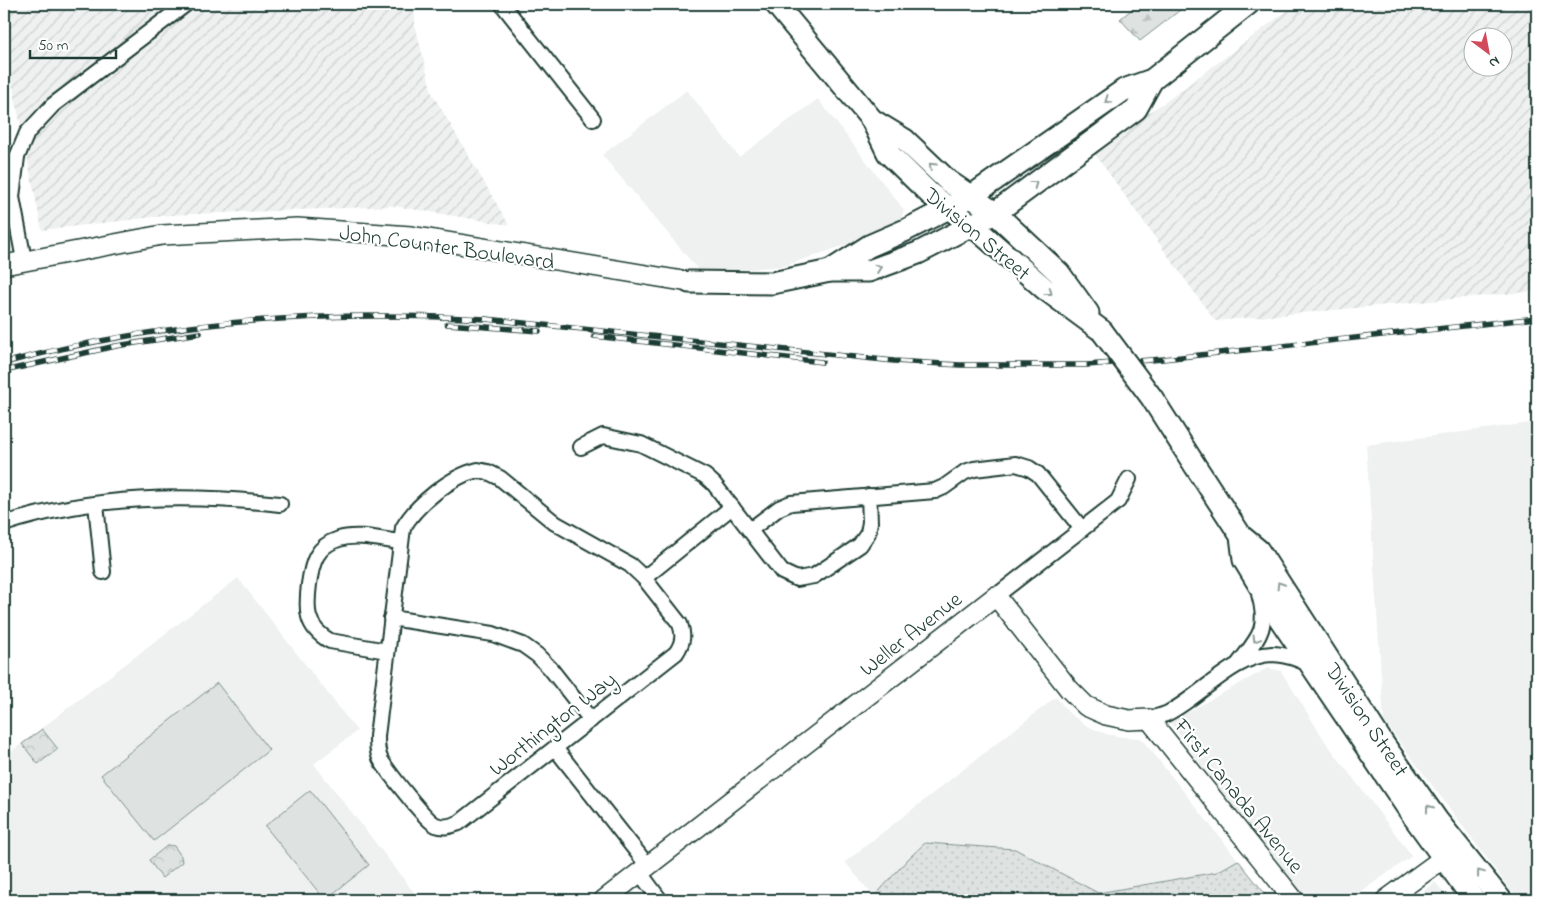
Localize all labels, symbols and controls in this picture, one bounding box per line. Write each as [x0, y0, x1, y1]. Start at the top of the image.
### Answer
scale bar [30, 28, 116, 60]
north arrow [1464, 28, 1514, 78]
text: 50 m [38, 35, 69, 57]
text: N [1485, 50, 1504, 73]
one-way arrow [1104, 94, 1114, 103]
one-way arrow [929, 163, 938, 172]
street label: Division Street [915, 180, 1037, 290]
one-way arrow [1028, 181, 1038, 190]
street label: John Counter Boulevard [337, 218, 556, 280]
one-way arrow [873, 264, 882, 274]
one-way arrow [1043, 286, 1053, 295]
one-way arrow [1277, 581, 1287, 590]
street label: Weller Avenue [854, 585, 970, 686]
one-way arrow [1253, 633, 1263, 642]
street label: Division Street [1315, 657, 1416, 784]
street label: Worthington Way [483, 665, 625, 786]
street label: First Canada Avenue [1164, 712, 1310, 881]
one-way arrow [1426, 804, 1435, 814]
one-way arrow [1477, 869, 1486, 879]

